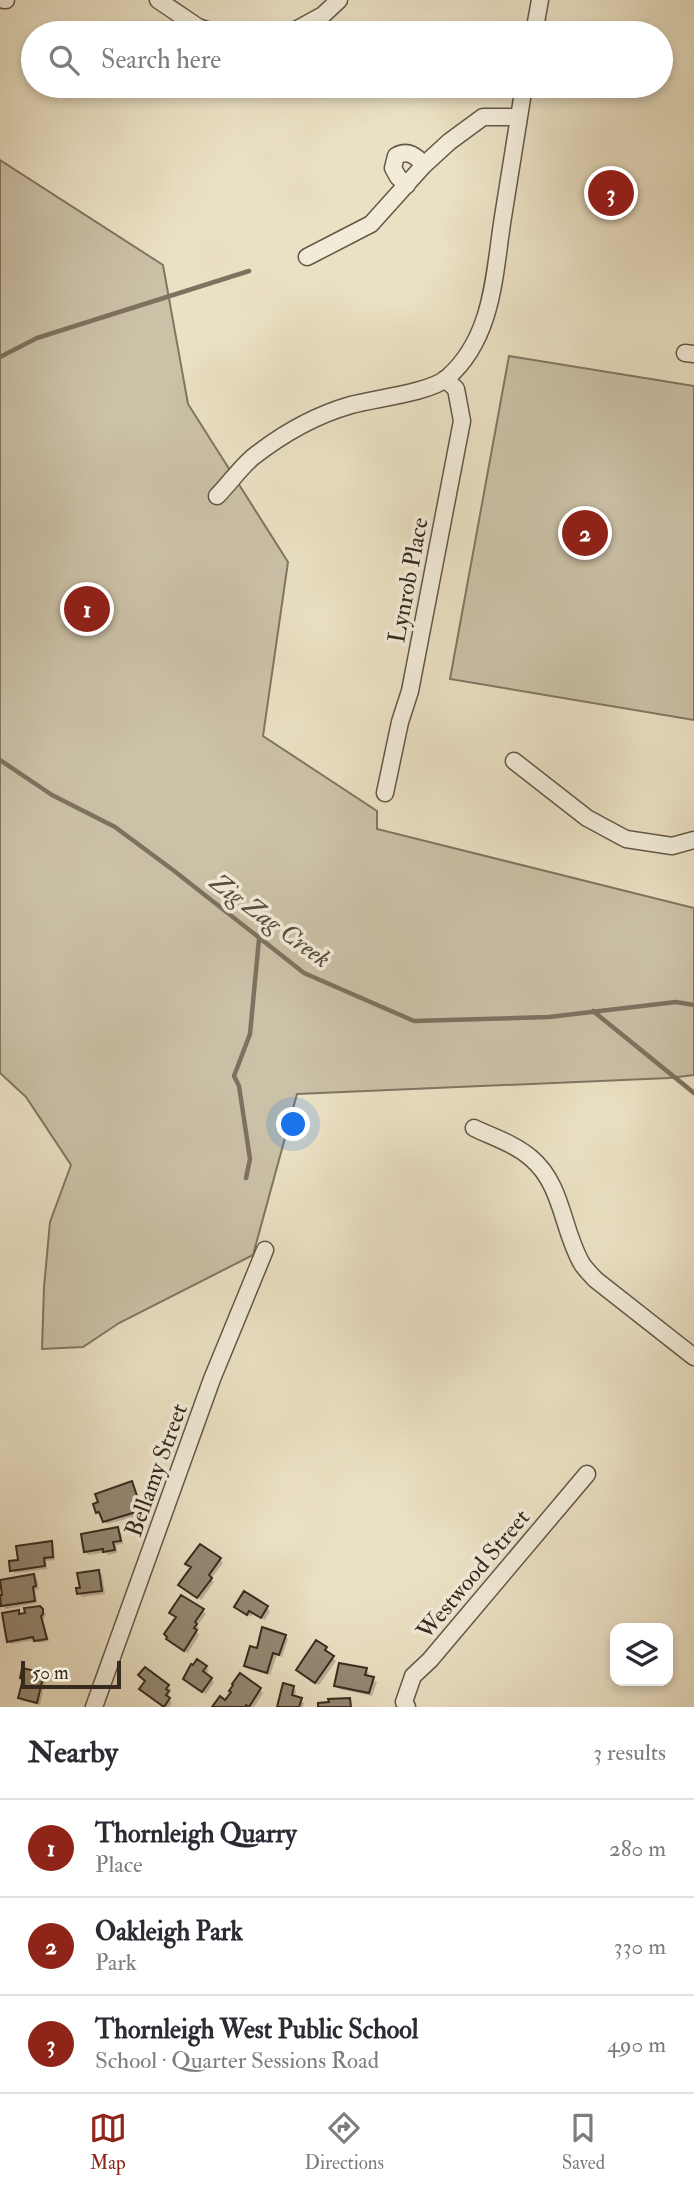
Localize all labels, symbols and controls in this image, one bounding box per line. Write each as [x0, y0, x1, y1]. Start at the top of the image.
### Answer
search box [21, 21, 673, 98]
icon: search [45, 41, 83, 79]
text: Search here [101, 44, 221, 76]
pin: 3 [588, 167, 634, 219]
pin: 2 [562, 507, 608, 559]
street label: Lynrob Place [381, 515, 436, 646]
pin: 1 [64, 583, 110, 635]
water label: Zig Zag Creek [203, 866, 337, 975]
your location [276, 1107, 310, 1141]
street label: Bellamy Street [118, 1399, 195, 1541]
street label: Westwood Street [409, 1503, 537, 1647]
map controls [610, 1623, 673, 1686]
button: layers [610, 1623, 673, 1686]
scale bar [21, 1658, 121, 1690]
text: 50 m [32, 1661, 69, 1685]
text: Nearby [28, 1734, 118, 1771]
text: 3 results [593, 1738, 666, 1767]
text: Thornleigh Quarry [95, 1818, 297, 1850]
text: 1 [47, 1834, 55, 1863]
text: 280 m [609, 1834, 666, 1863]
text: Place [95, 1850, 143, 1879]
text: Oakleigh Park [95, 1916, 243, 1948]
text: 2 [45, 1932, 57, 1961]
text: 330 m [614, 1932, 666, 1961]
text: Park [95, 1948, 137, 1977]
text: Thornleigh West Public School [95, 2014, 418, 2046]
text: 3 [47, 2030, 55, 2059]
text: 490 m [607, 2030, 666, 2059]
text: School · Quarter Sessions Road [95, 2046, 379, 2075]
tab: Map [89, 2109, 127, 2175]
tab: Directions [304, 2109, 384, 2175]
tab: Saved [562, 2109, 605, 2175]

